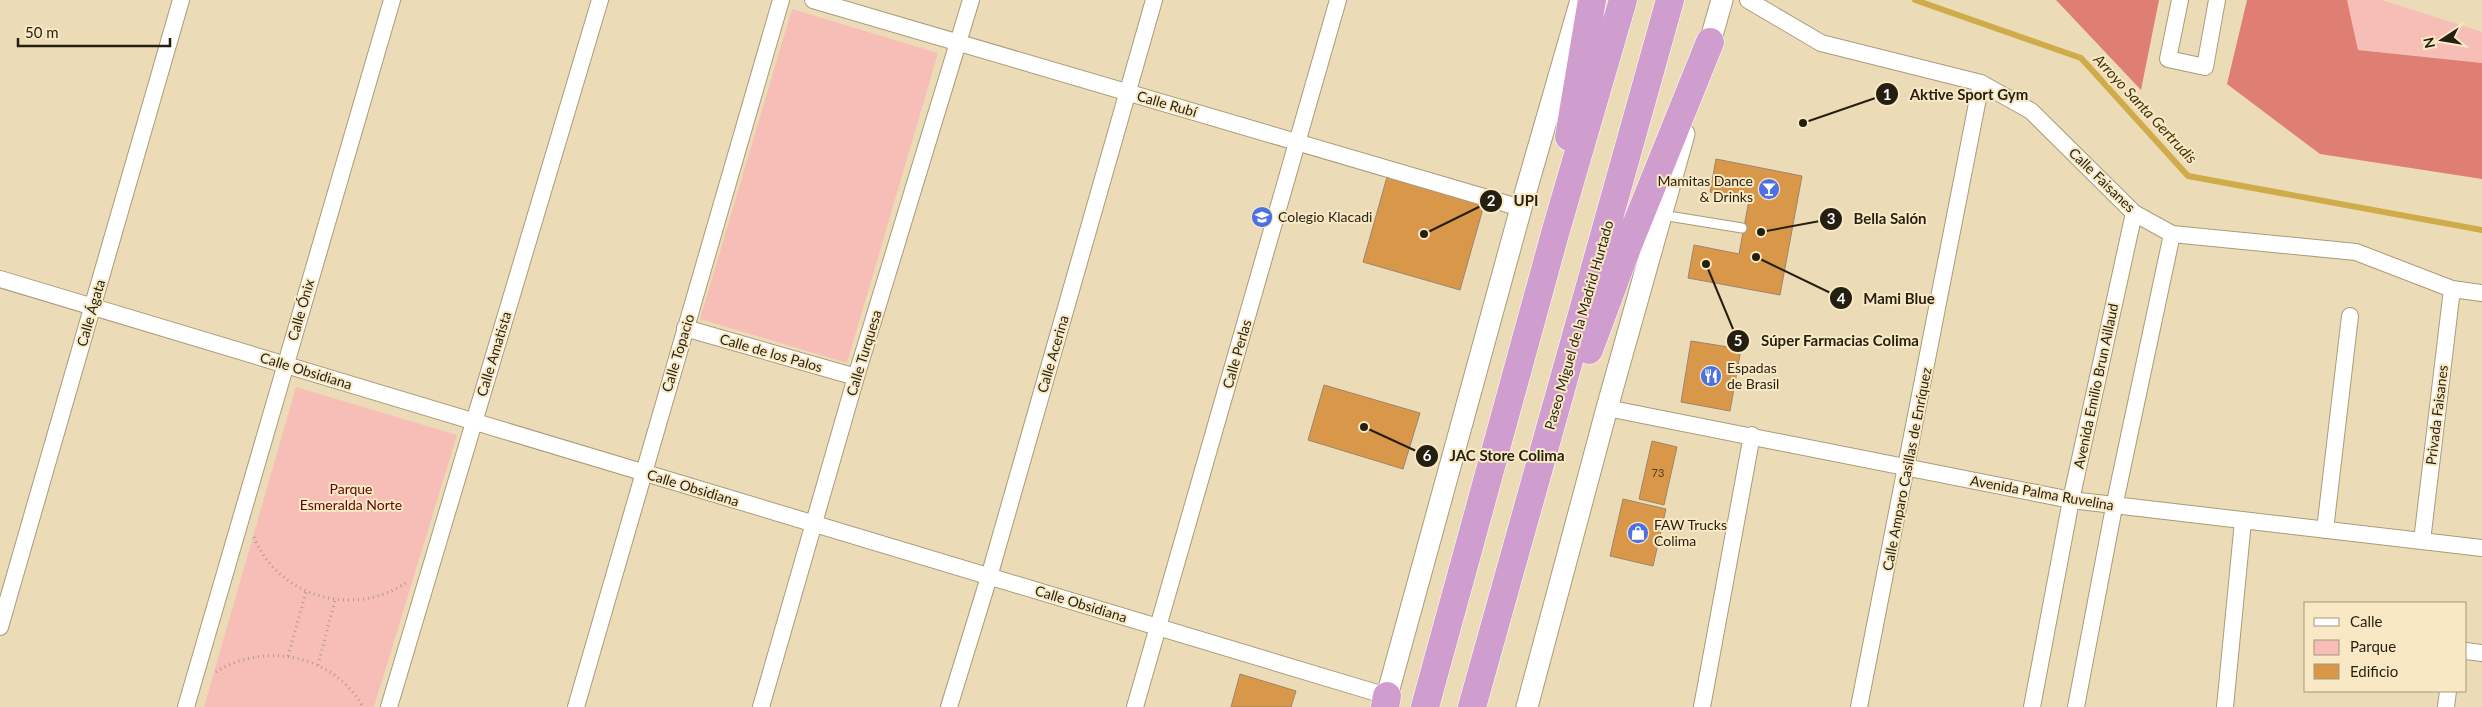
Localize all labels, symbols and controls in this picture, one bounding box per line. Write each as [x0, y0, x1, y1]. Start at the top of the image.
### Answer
scale bar [18, 15, 170, 47]
north arrow [2417, 15, 2467, 65]
text: 50 m [25, 23, 59, 41]
text: N [2419, 36, 2438, 50]
water label: Arroyo Santa Gertrudis [2090, 49, 2201, 167]
callout: Aktive Sport Gym [1875, 79, 2038, 109]
text: 1 [1883, 85, 1891, 103]
text: Aktive Sport Gym [1909, 85, 2028, 103]
street label: Calle Rubí [1135, 87, 1200, 120]
street label: Calle Faisanes [2066, 144, 2139, 215]
place label: Mamitas Dance & Drinks [1658, 172, 1753, 205]
bar icon: Mamitas Dance & Drinks [1757, 177, 1781, 201]
callout: UPI [1479, 186, 1548, 216]
text: 2 [1487, 191, 1496, 209]
text: UPI [1514, 191, 1538, 209]
callout: Bella Salón [1819, 204, 1937, 234]
school or university icon: Colegio Klacadi [1250, 205, 1274, 229]
place label: Colegio Klacadi [1278, 208, 1372, 225]
text: 3 [1827, 209, 1835, 227]
text: Bella Salón [1853, 209, 1927, 227]
street label: Paseo Miguel de la Madrid Hurtado [1540, 218, 1617, 432]
street label: Calle Ágata [73, 277, 108, 348]
street label: Calle Ónix [284, 277, 317, 343]
callout: Mami Blue [1828, 283, 1945, 313]
text: 4 [1837, 289, 1846, 307]
text: Mami Blue [1863, 289, 1935, 307]
street label: Avenida Emilio Brun Aillaud [2070, 302, 2121, 470]
street label: Calle Turquesa [842, 308, 885, 398]
street label: Calle Amatista [473, 309, 515, 398]
street label: Calle Topacio [658, 312, 697, 394]
street label: Calle Acerina [1033, 313, 1072, 395]
street label: Calle Perlas [1219, 318, 1254, 390]
callout: Súper Farmacias Colima [1726, 326, 1929, 356]
street label: Calle de los Palos [718, 330, 824, 375]
text: 5 [1734, 331, 1742, 349]
text: Súper Farmacias Colima [1761, 331, 1919, 349]
street label: Calle Obsidiana [258, 348, 354, 393]
place label: Espadas de Brasil [1727, 359, 1779, 392]
restaurant icon: Espadas de Brasil [1699, 364, 1723, 388]
street label: Privada Faisanes [2422, 364, 2451, 466]
street label: Calle Amparo Casillas de Enríquez [1878, 366, 1935, 572]
callout: JAC Store Colima [1414, 441, 1574, 471]
text: 6 [1423, 446, 1432, 464]
text: JAC Store Colima [1449, 446, 1565, 464]
street label: Calle Obsidiana [645, 465, 741, 510]
house number: 73 [1652, 466, 1664, 479]
street label: Avenida Palma Ruvelina [1969, 471, 2115, 514]
park label: Parque Esmeralda Norte [300, 480, 402, 513]
place label: FAW Trucks Colima [1654, 516, 1727, 549]
shop icon: FAW Trucks Colima [1626, 521, 1650, 545]
street label: Calle Obsidiana [1033, 581, 1129, 626]
legend [2304, 602, 2467, 692]
text: Calle [2350, 612, 2383, 630]
text: Parque [2350, 637, 2396, 655]
text: Edificio [2350, 662, 2398, 680]

